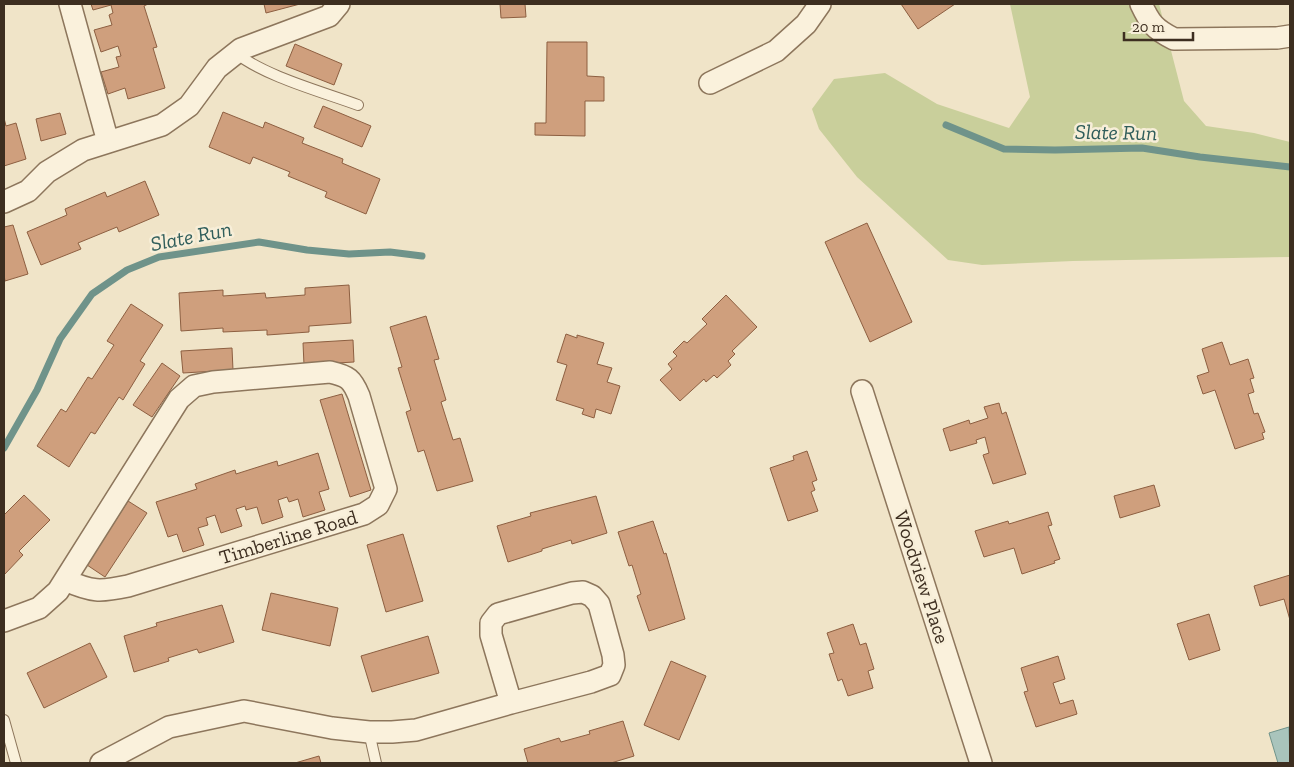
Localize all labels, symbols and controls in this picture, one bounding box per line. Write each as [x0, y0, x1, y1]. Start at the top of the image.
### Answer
scale bar [1124, 10, 1193, 42]
text: 20 m [1132, 18, 1165, 36]
water label: Slate Run [1075, 119, 1157, 145]
water label: Slate Run [148, 216, 234, 256]
street label: Timberline Road [216, 505, 360, 569]
street label: Woodview Place [889, 507, 955, 647]

